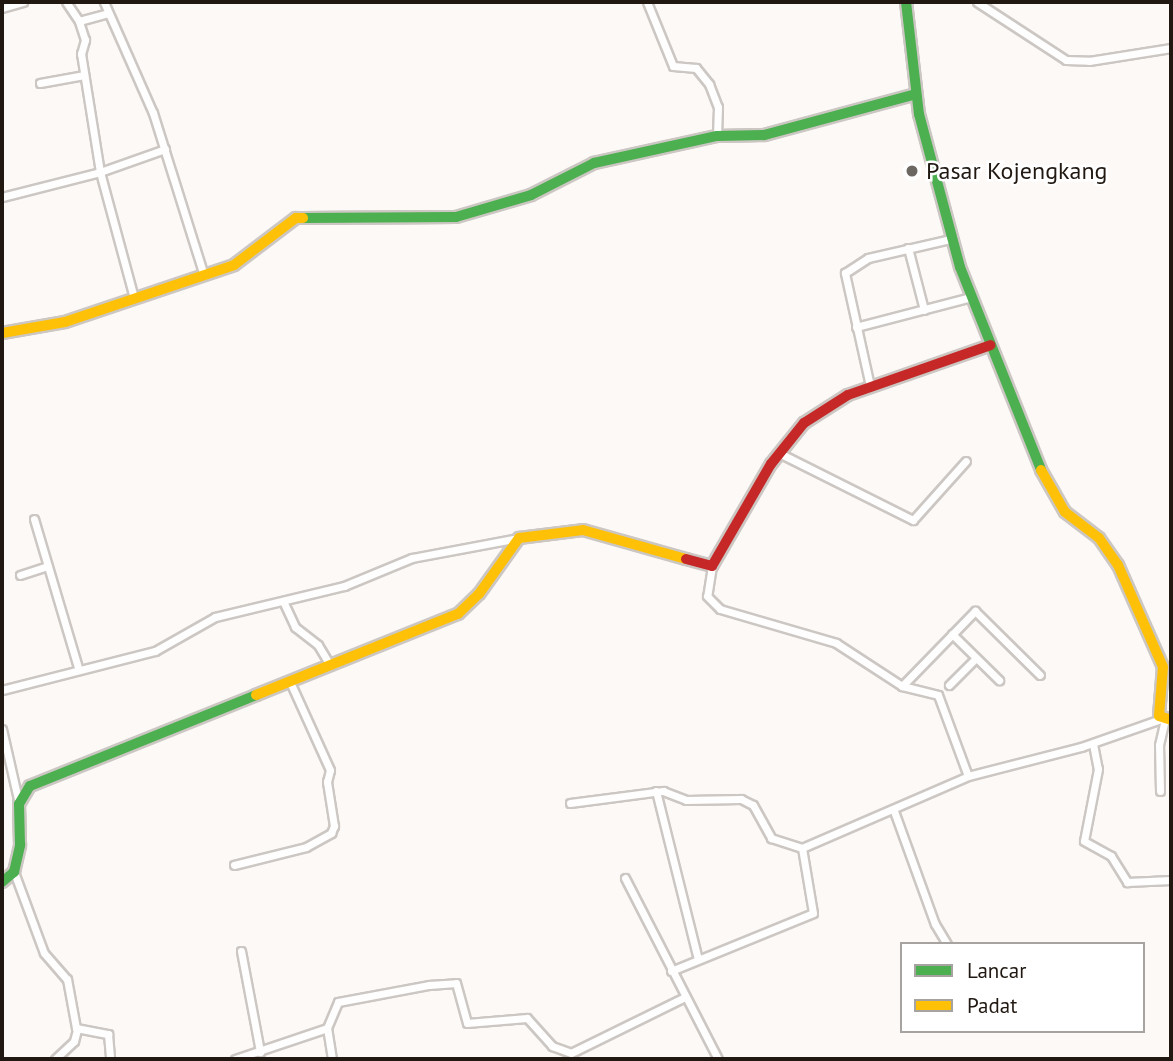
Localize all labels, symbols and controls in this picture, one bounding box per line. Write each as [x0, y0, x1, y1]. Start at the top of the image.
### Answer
place label: Pasar Kojengkang [926, 157, 1107, 185]
marker: Pasar Kojengkang [904, 163, 920, 179]
legend [900, 942, 1145, 1033]
text: Lancar [967, 957, 1026, 984]
text: Padat [967, 992, 1017, 1019]

